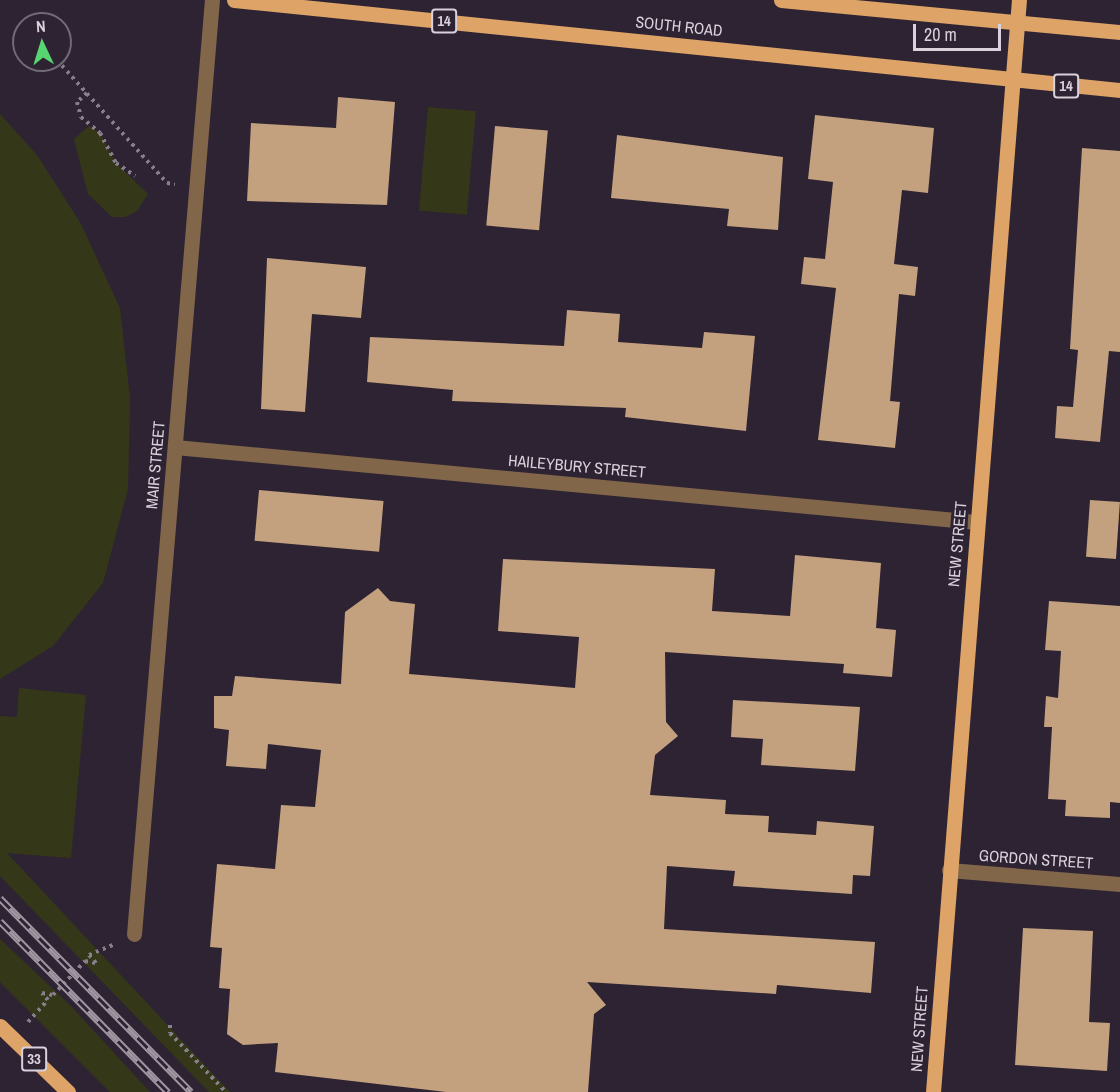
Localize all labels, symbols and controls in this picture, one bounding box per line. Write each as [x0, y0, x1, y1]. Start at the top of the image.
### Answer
road number: 14 [430, 9, 458, 33]
north arrow [12, 12, 72, 72]
street label: SOUTH ROAD [635, 12, 723, 40]
scale bar [916, 12, 1004, 50]
text: N [35, 15, 46, 37]
text: 20 m [924, 22, 957, 47]
road number: 14 [1052, 74, 1080, 98]
street label: MAIR STREET [142, 420, 168, 510]
street label: HAILEYBURY STREET [507, 450, 647, 482]
street label: NEW STREET [944, 500, 970, 588]
street label: GORDON STREET [978, 845, 1094, 873]
street label: NEW STREET [906, 985, 932, 1073]
road number: 33 [20, 1047, 48, 1071]

